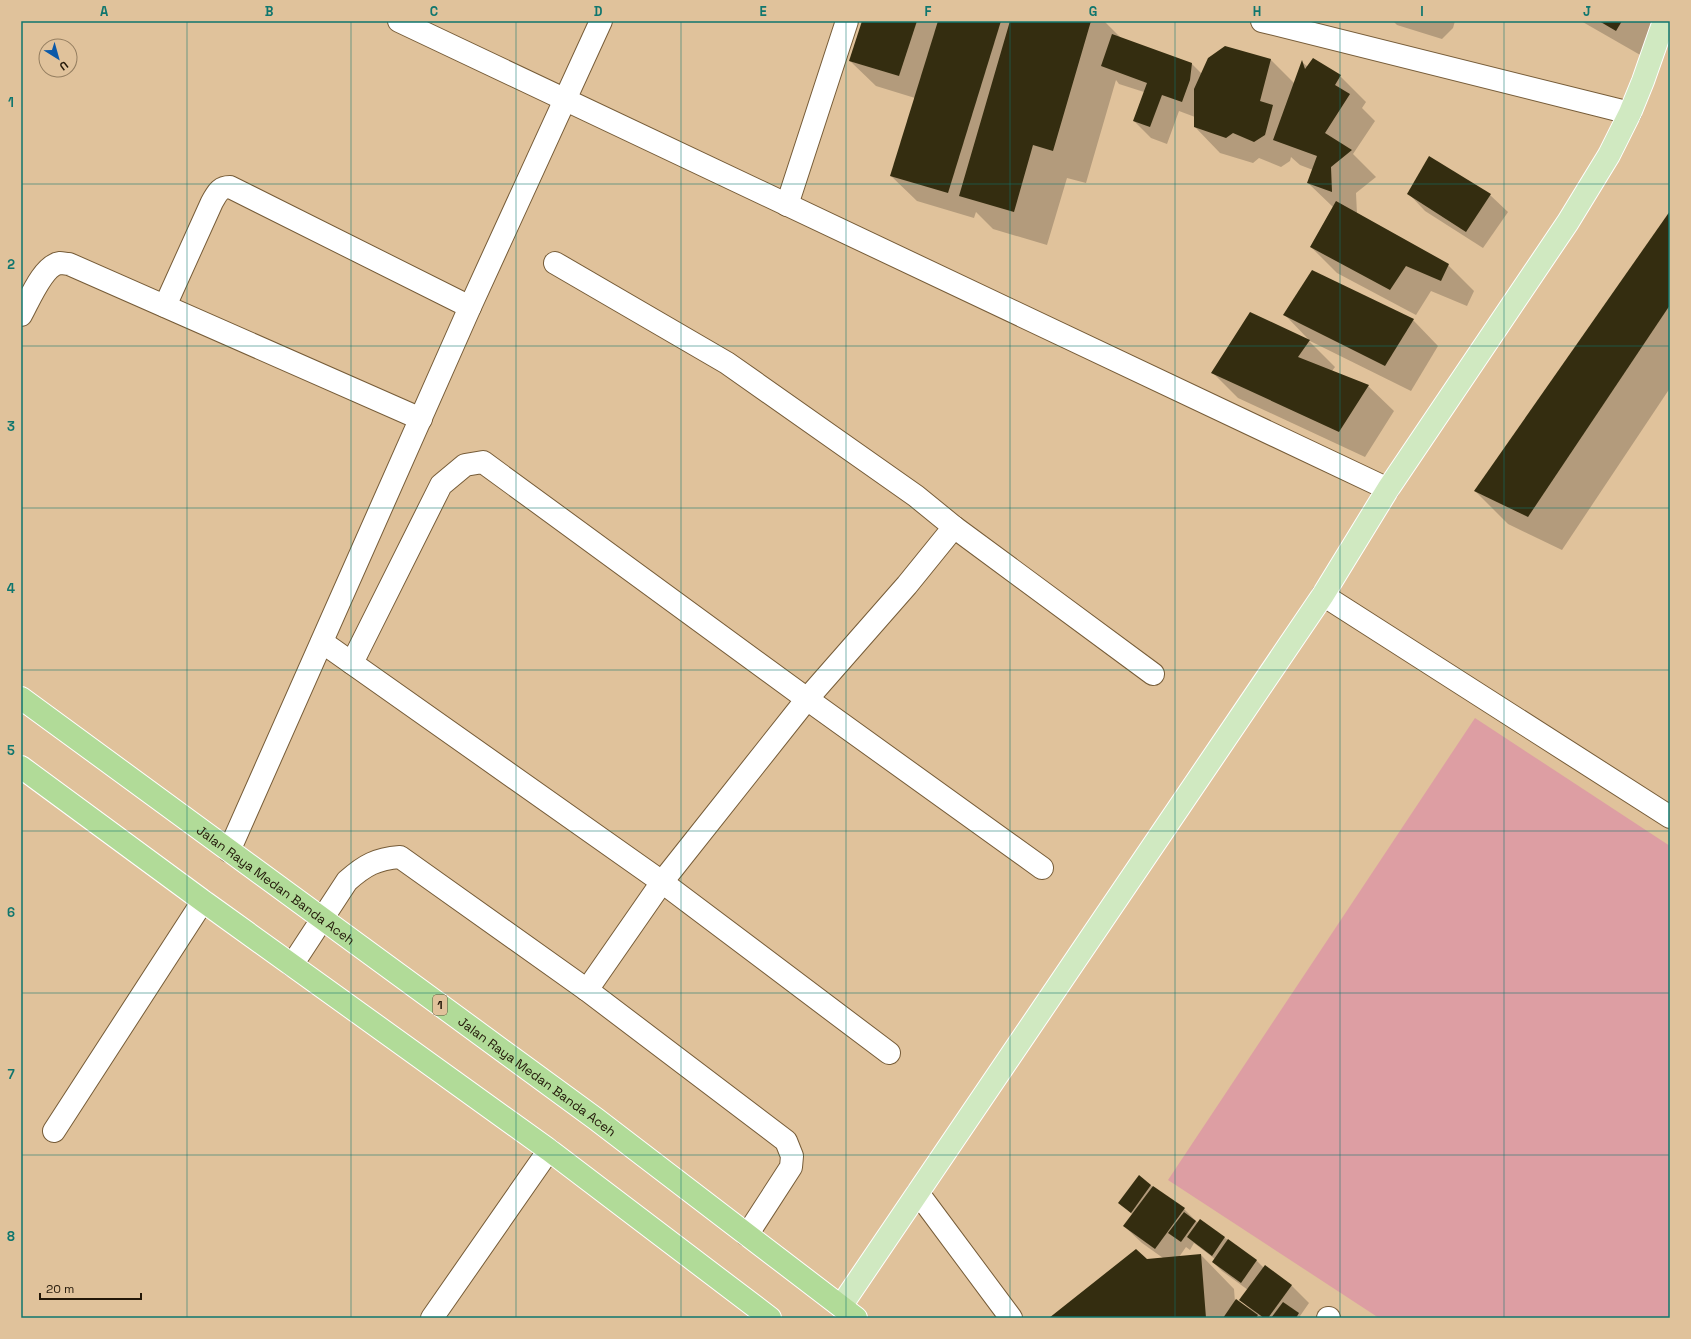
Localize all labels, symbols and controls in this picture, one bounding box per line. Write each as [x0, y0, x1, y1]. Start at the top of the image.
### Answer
text: A [100, 3, 109, 20]
text: B [265, 3, 274, 20]
text: C [430, 3, 438, 20]
text: D [594, 3, 603, 20]
text: E [759, 3, 767, 20]
text: F [925, 3, 932, 20]
text: G [1089, 3, 1097, 20]
text: H [1253, 3, 1261, 20]
text: I [1420, 3, 1424, 20]
text: J [1583, 3, 1591, 20]
north arrow [38, 38, 78, 78]
text: U [57, 58, 71, 74]
text: 1 [8, 94, 14, 111]
text: 2 [7, 256, 15, 273]
text: 3 [7, 418, 15, 435]
text: 4 [7, 580, 15, 597]
text: 5 [7, 742, 15, 759]
street label: Jalan Raya Medan Banda Aceh [193, 821, 358, 948]
text: 6 [7, 904, 15, 921]
road number: 1 [433, 995, 447, 1015]
street label: Jalan Raya Medan Banda Aceh [455, 1012, 620, 1140]
text: 7 [7, 1066, 15, 1083]
text: 8 [7, 1228, 15, 1245]
scale bar [40, 1275, 141, 1301]
text: 20 m [46, 1281, 74, 1297]

